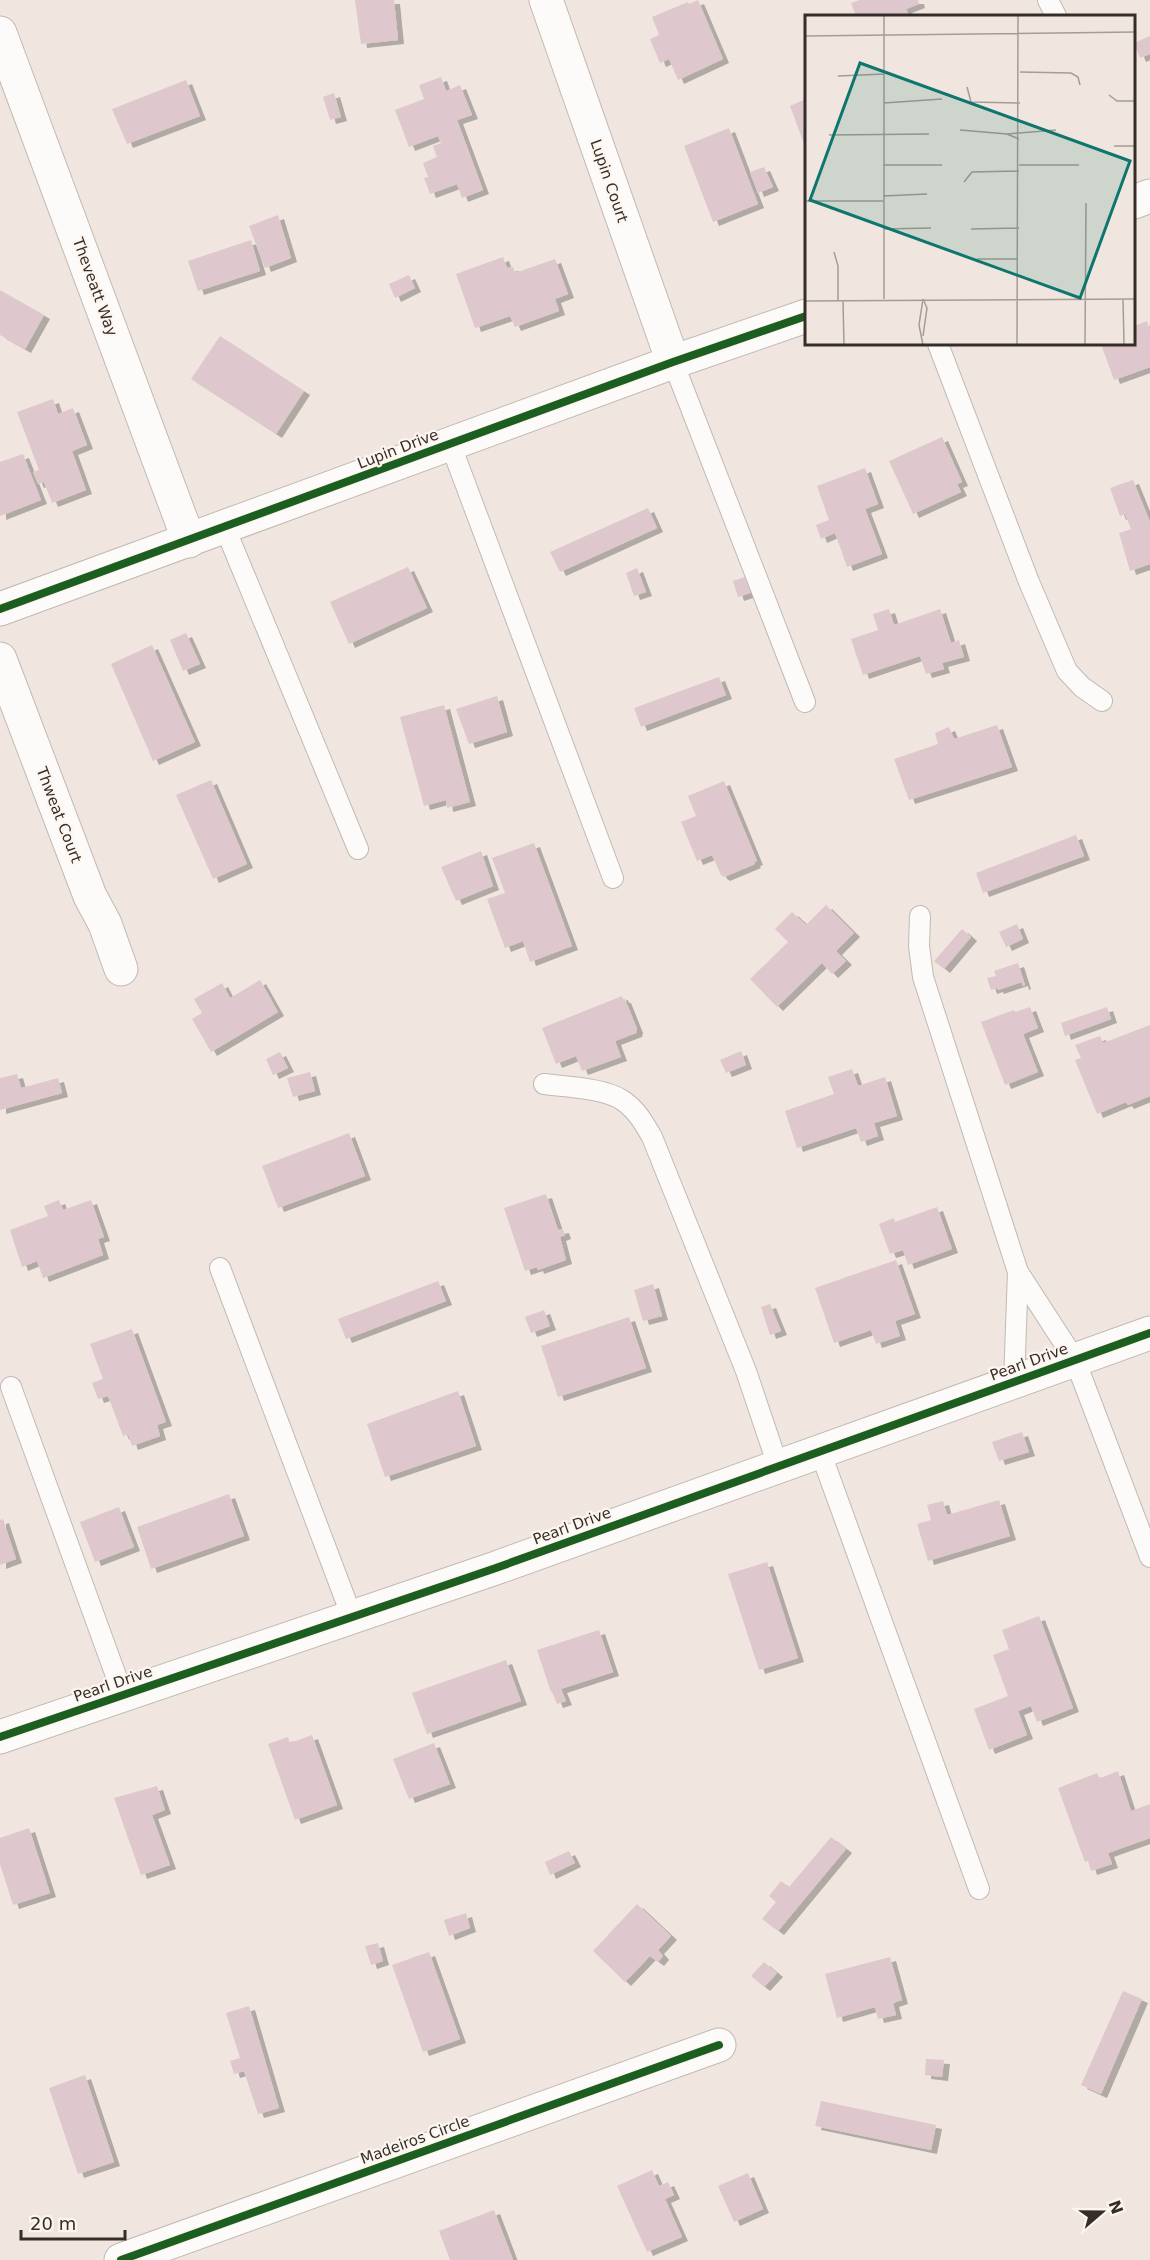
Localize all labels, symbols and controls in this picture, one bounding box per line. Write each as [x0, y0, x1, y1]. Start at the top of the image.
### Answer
inset map [805, 15, 1135, 345]
street label: Lupin Court [586, 137, 632, 225]
street label: Theveatt Way [68, 234, 121, 339]
street label: Lupin Drive [355, 425, 441, 473]
street label: Thweat Court [32, 764, 86, 866]
street label: Pearl Drive [987, 1340, 1071, 1384]
street label: Pearl Drive [530, 1504, 614, 1548]
street label: Pearl Drive [71, 1662, 155, 1706]
street label: Madeiros Circle [358, 2112, 472, 2168]
north arrow [1072, 2182, 1132, 2242]
text: N [1104, 2197, 1127, 2217]
scale bar [21, 2203, 124, 2241]
text: 20 m [30, 2213, 76, 2234]

